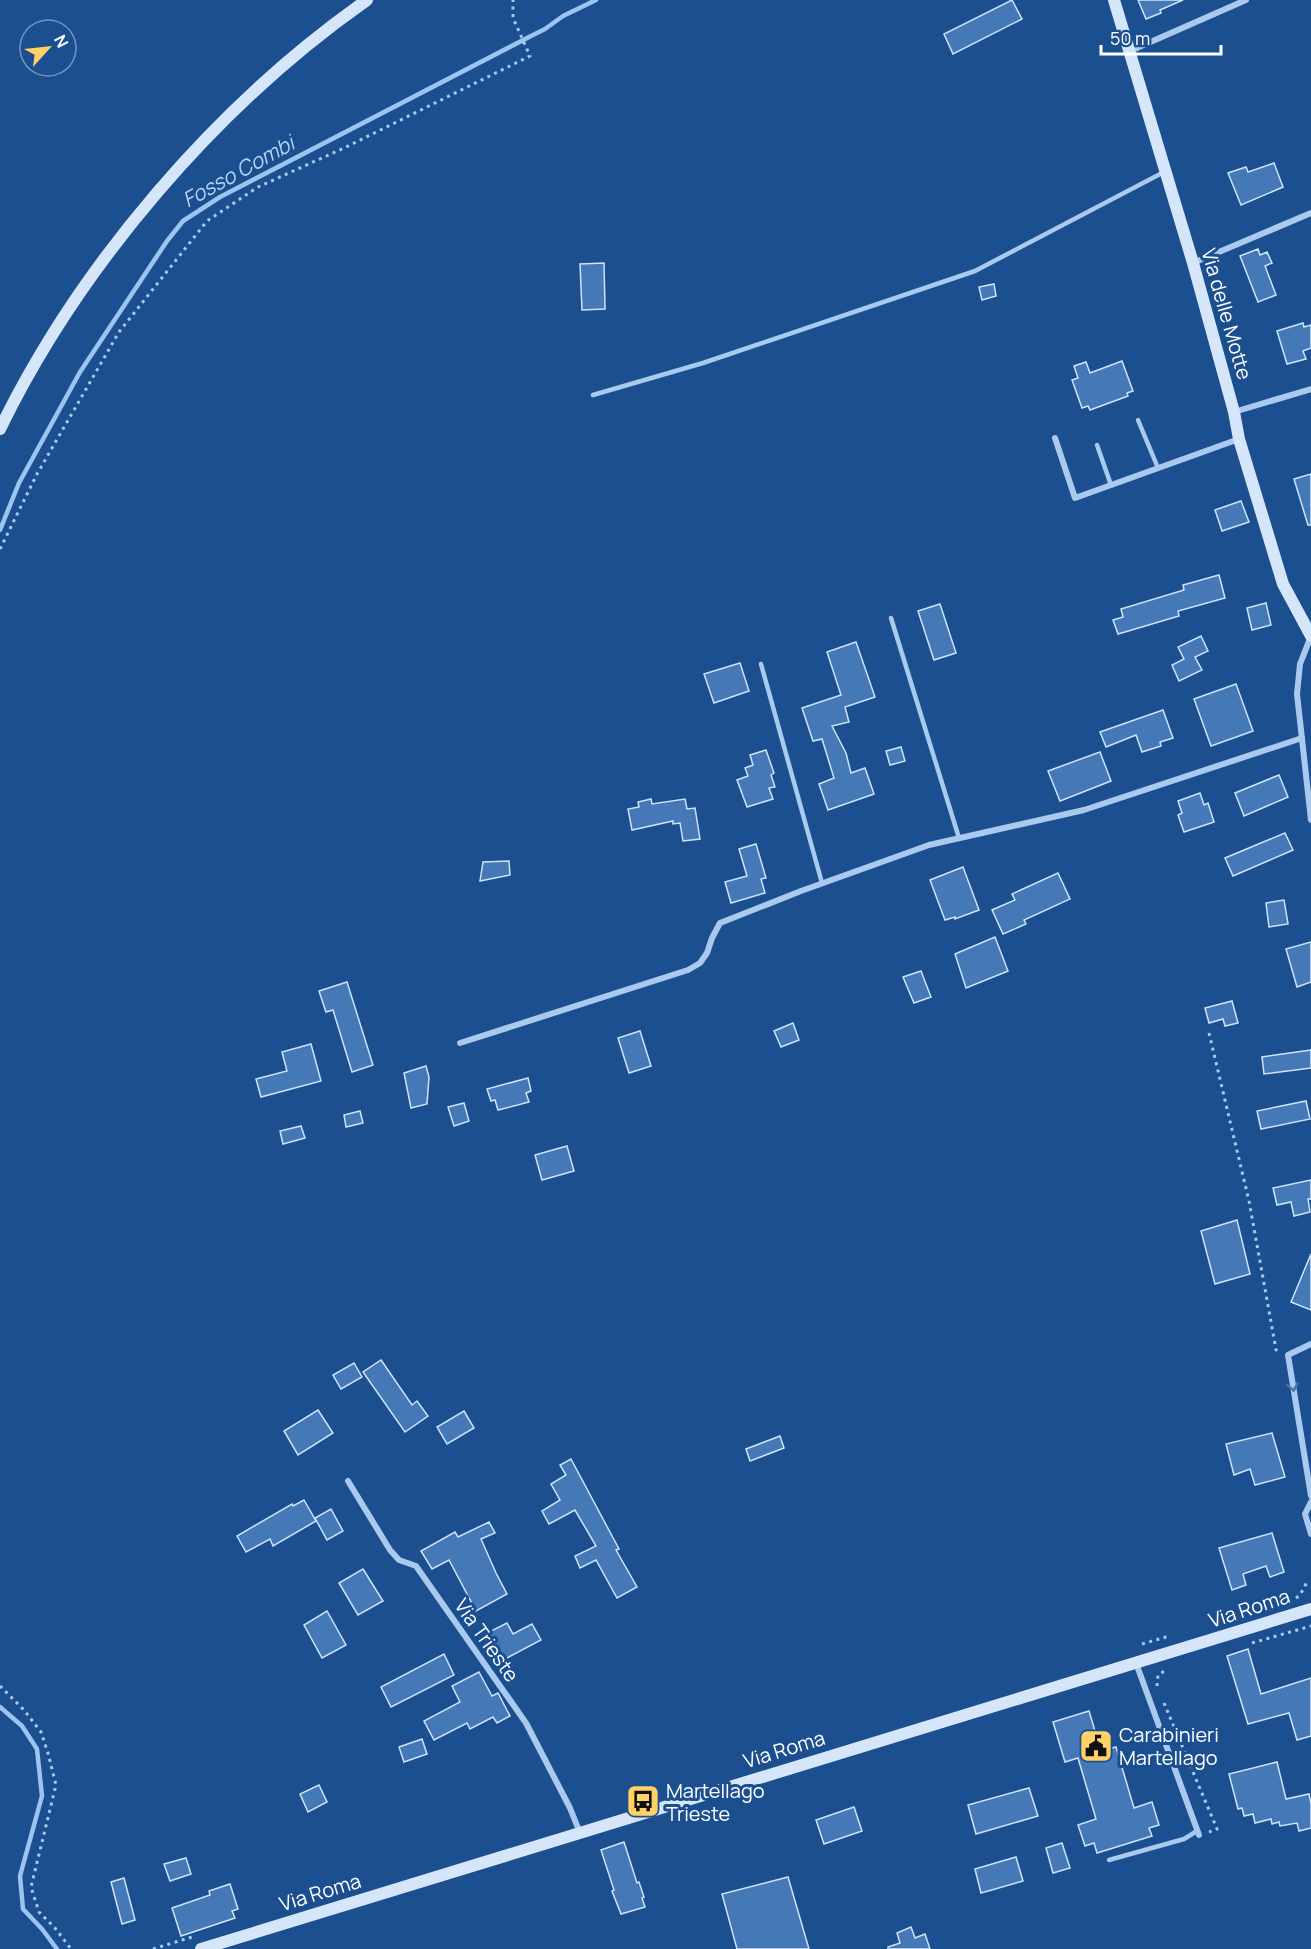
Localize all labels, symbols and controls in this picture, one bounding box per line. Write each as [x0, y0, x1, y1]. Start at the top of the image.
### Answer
north arrow [18, 18, 78, 78]
scale bar [1101, 18, 1221, 56]
text: 50 m [1110, 26, 1150, 50]
text: N [49, 31, 74, 51]
water label: Fosso Combi [177, 127, 302, 213]
street label: Via delle Motte [1195, 245, 1259, 383]
one-way arrow [1287, 1383, 1299, 1392]
street label: Via Roma [1205, 1582, 1293, 1634]
street label: Via Trieste [448, 1593, 526, 1687]
place label: Carabinieri Martellago [1119, 1721, 1219, 1771]
street label: Via Roma [740, 1724, 828, 1774]
public building icon: Carabinieri Martellago [1078, 1728, 1114, 1764]
place label: Martellago Trieste [666, 1777, 765, 1827]
bus stop icon: Martellago Trieste [625, 1783, 661, 1819]
street label: Via Roma [276, 1867, 364, 1917]

